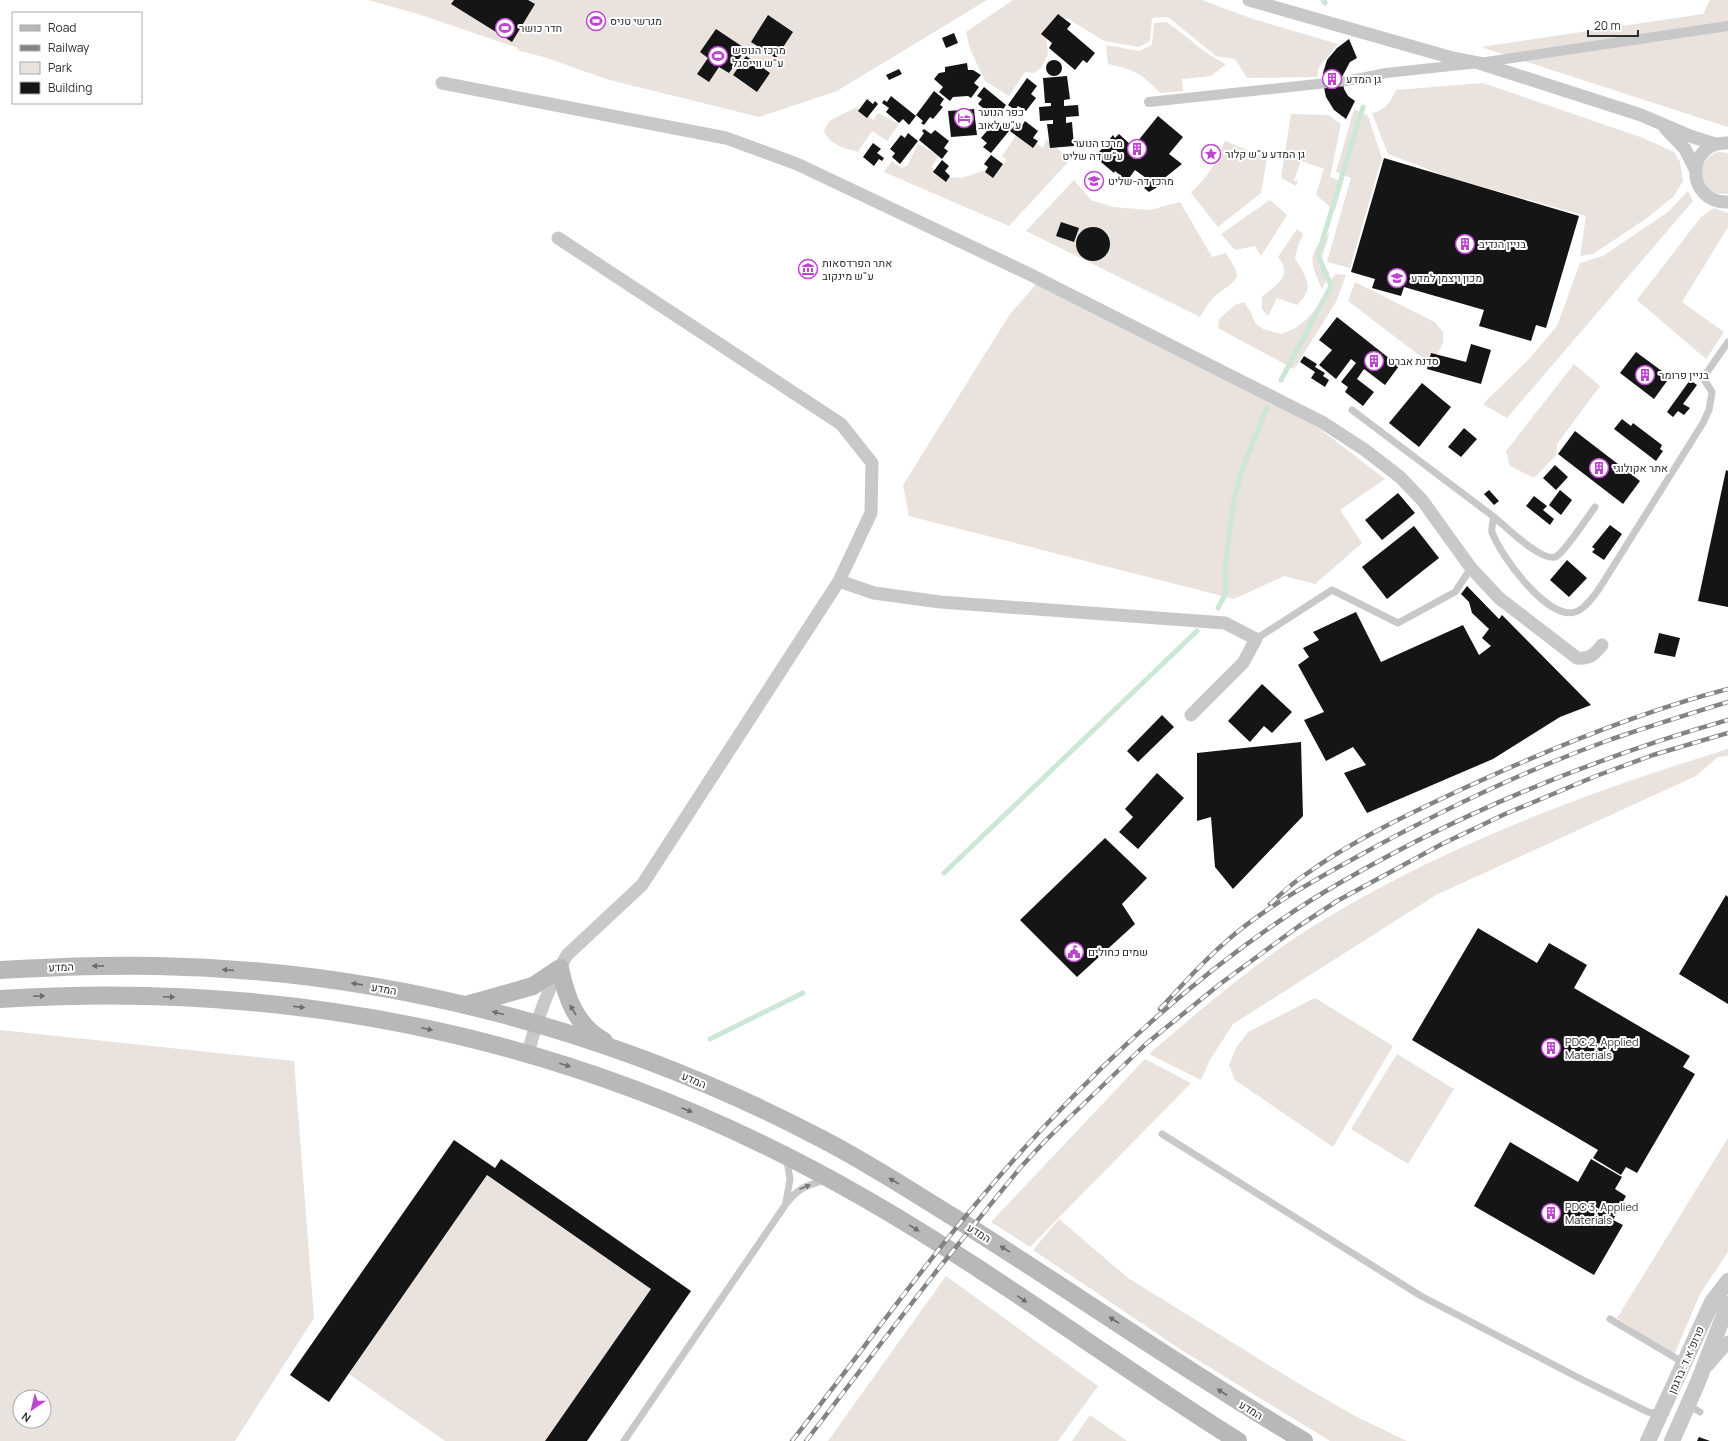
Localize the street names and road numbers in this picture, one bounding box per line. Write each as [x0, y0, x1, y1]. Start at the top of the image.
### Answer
street label: המדע [48, 959, 74, 974]
street label: המדע [370, 979, 398, 998]
street label: המדע [680, 1068, 709, 1091]
street label: המדע [964, 1219, 994, 1246]
street label: פרופ׳ א.ד. ברגמן [1664, 1324, 1707, 1396]
street label: המדע [1236, 1397, 1266, 1423]

